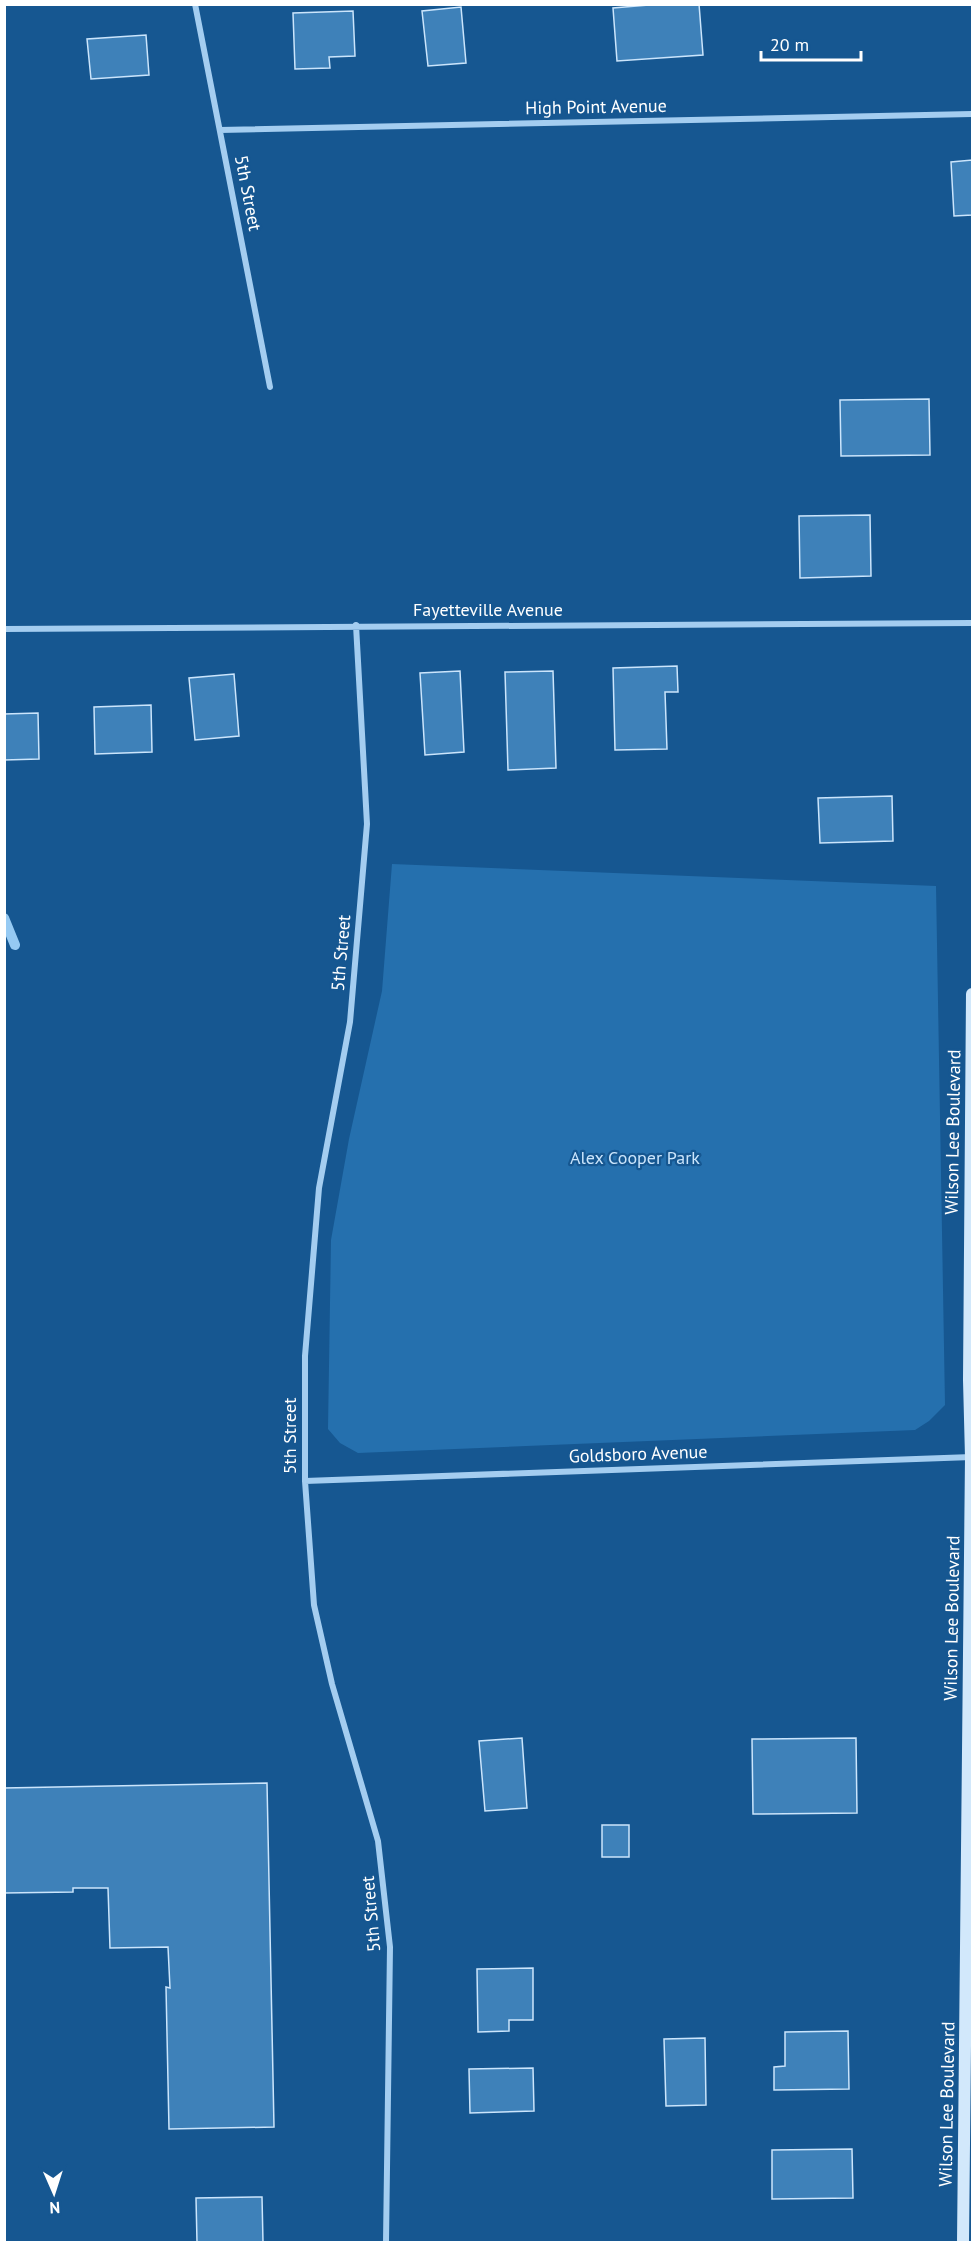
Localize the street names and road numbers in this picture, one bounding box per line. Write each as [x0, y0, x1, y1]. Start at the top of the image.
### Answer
street label: High Point Avenue [525, 94, 667, 119]
street label: 5th Street [230, 153, 267, 233]
street label: Fayetteville Avenue [413, 598, 563, 621]
street label: 5th Street [326, 914, 355, 992]
street label: Wilson Lee Boulevard [940, 1049, 965, 1215]
street label: 5th Street [278, 1398, 301, 1474]
street label: Goldsboro Avenue [568, 1440, 708, 1467]
street label: Wilson Lee Boulevard [939, 1535, 964, 1701]
street label: 5th Street [356, 1875, 385, 1953]
street label: Wilson Lee Boulevard [934, 2021, 959, 2187]

